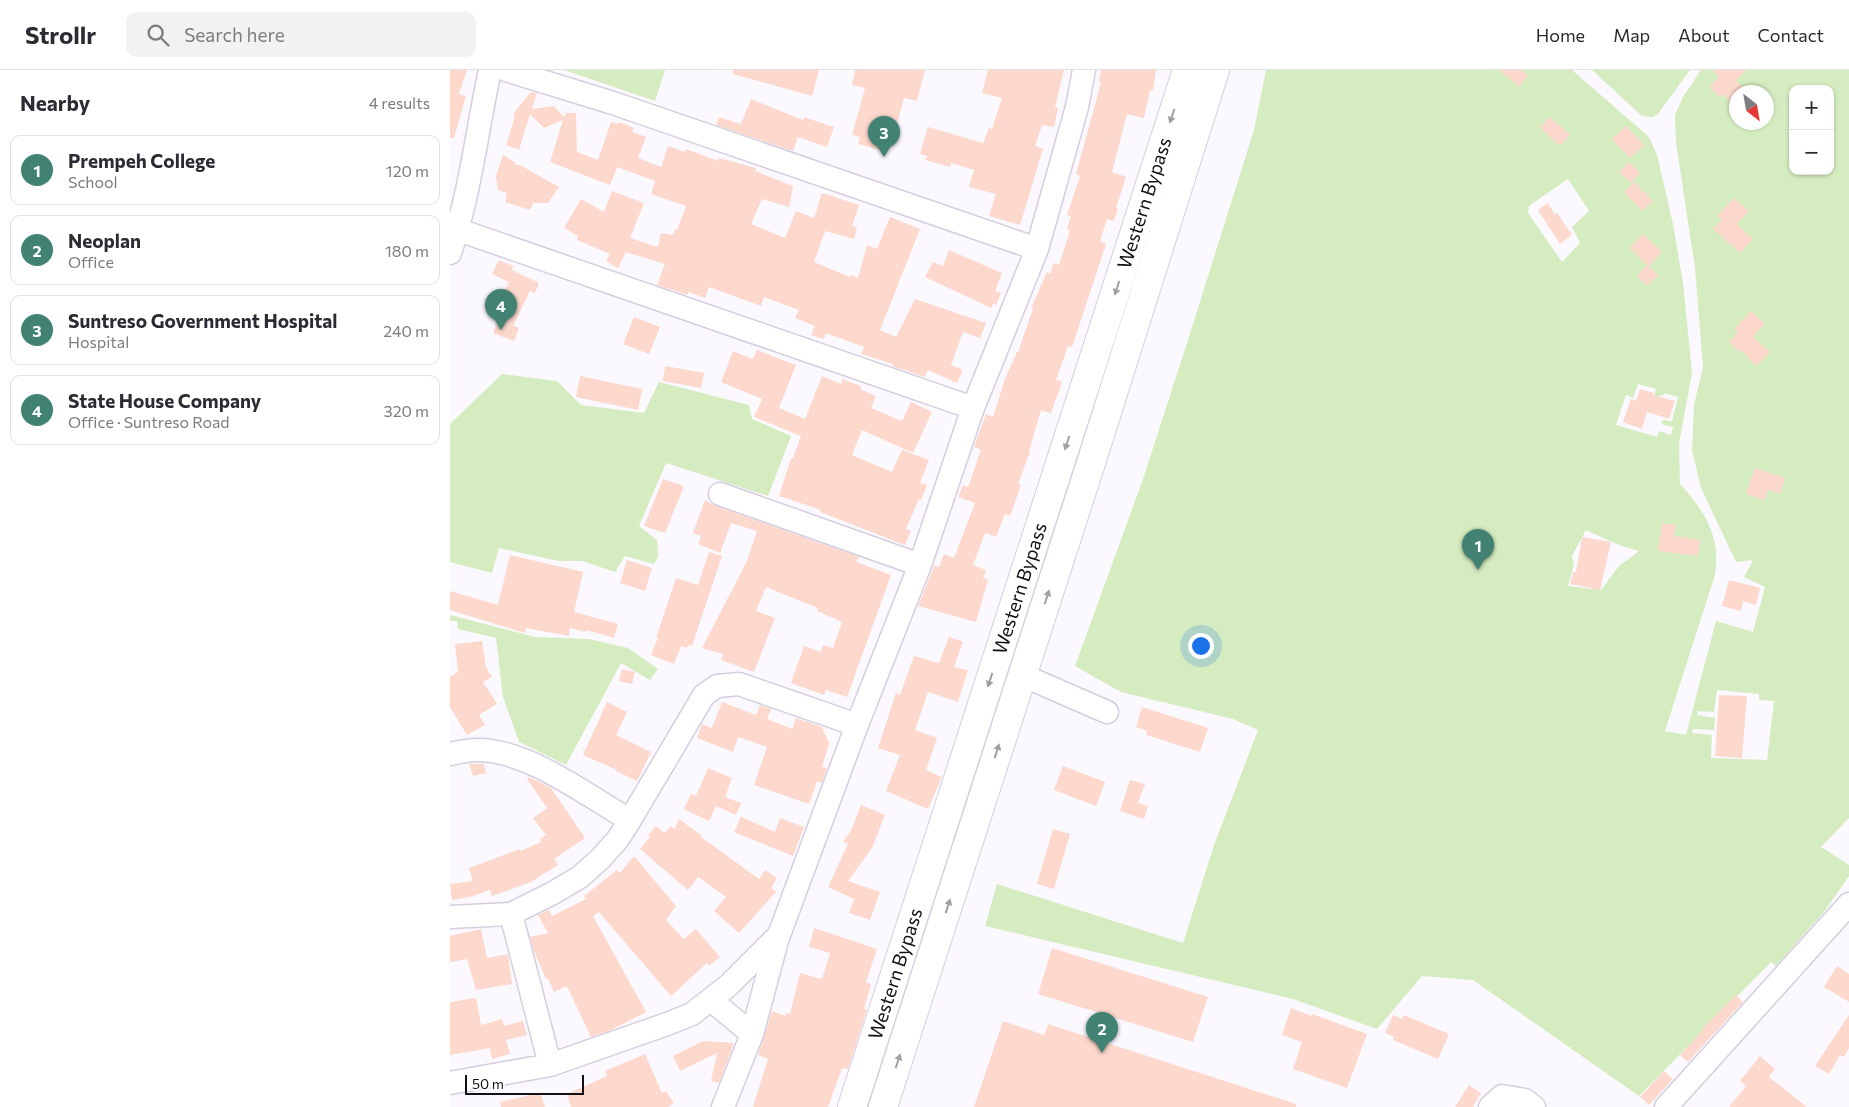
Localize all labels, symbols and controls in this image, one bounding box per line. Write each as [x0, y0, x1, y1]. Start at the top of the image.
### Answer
search box [126, 12, 476, 57]
text: Strollr [25, 20, 96, 49]
icon: search [144, 21, 172, 49]
text: Search here [184, 23, 285, 46]
text: Home [1536, 24, 1585, 46]
text: Map [1613, 24, 1650, 46]
text: About [1678, 24, 1730, 46]
text: Contact [1758, 24, 1824, 46]
north arrow [1729, 85, 1774, 130]
map controls [1789, 85, 1834, 175]
button: + [1789, 85, 1834, 130]
text: Nearby [20, 90, 90, 115]
text: 4 results [369, 93, 430, 112]
one-way arrow [1168, 109, 1175, 124]
pin: 3 [868, 116, 900, 157]
button: − [1789, 130, 1834, 175]
street label: Western Bypass [1112, 134, 1176, 272]
text: Prempeh College [68, 149, 215, 172]
text: 1 [33, 161, 41, 180]
text: 120 m [386, 161, 429, 180]
text: School [68, 172, 118, 191]
text: Neoplan [68, 229, 141, 252]
text: 2 [32, 241, 42, 260]
text: 180 m [385, 241, 429, 260]
text: Office [68, 252, 114, 271]
one-way arrow [1113, 280, 1120, 295]
pin: 4 [485, 289, 517, 330]
text: Suntreso Government Hospital [68, 309, 337, 332]
text: 3 [32, 321, 42, 340]
text: 240 m [383, 321, 429, 340]
text: Hospital [68, 332, 129, 351]
text: State House Company [68, 389, 261, 412]
text: 4 [32, 401, 42, 420]
text: 320 m [384, 401, 429, 420]
text: Office · Suntreso Road [68, 412, 230, 431]
one-way arrow [1063, 435, 1071, 450]
street label: Western Bypass [987, 520, 1051, 657]
pin: 1 [1462, 529, 1494, 570]
one-way arrow [1044, 589, 1052, 604]
your location [1188, 633, 1214, 659]
one-way arrow [986, 673, 993, 688]
one-way arrow [994, 743, 1002, 758]
one-way arrow [944, 898, 952, 913]
street label: Western Bypass [863, 905, 927, 1042]
pin: 2 [1086, 1012, 1118, 1053]
one-way arrow [895, 1053, 902, 1068]
scale bar [465, 1072, 584, 1095]
text: 50 m [472, 1075, 504, 1092]

